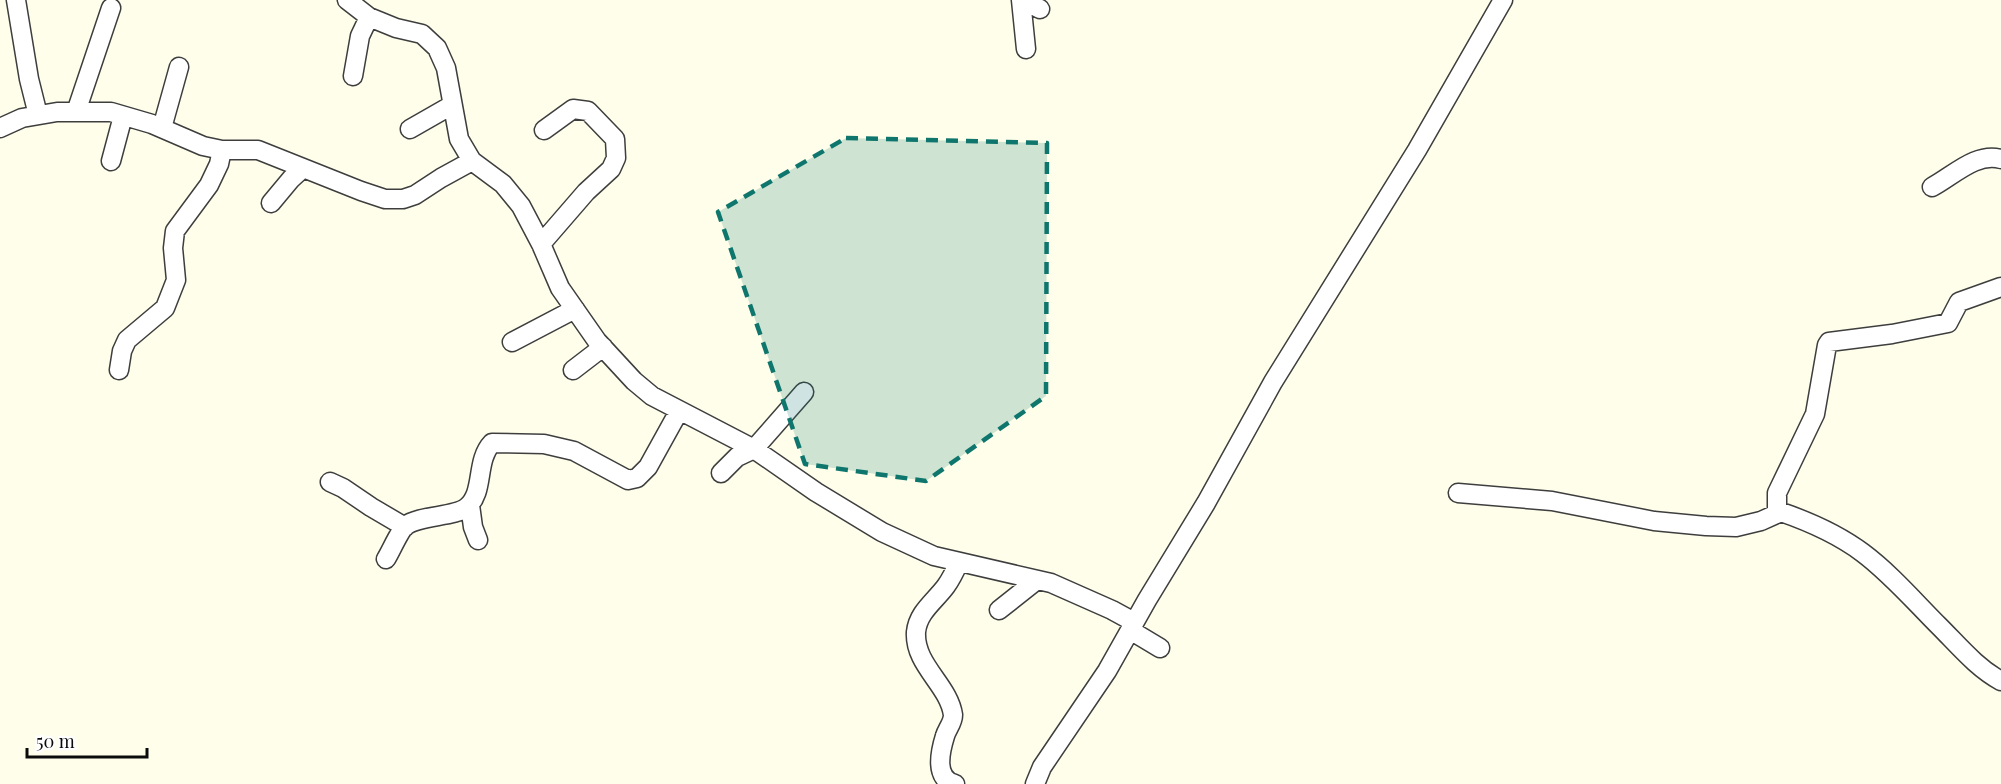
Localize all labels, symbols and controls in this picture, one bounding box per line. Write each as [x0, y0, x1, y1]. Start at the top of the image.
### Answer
scale bar [27, 721, 147, 759]
text: 50 m [36, 729, 75, 753]

